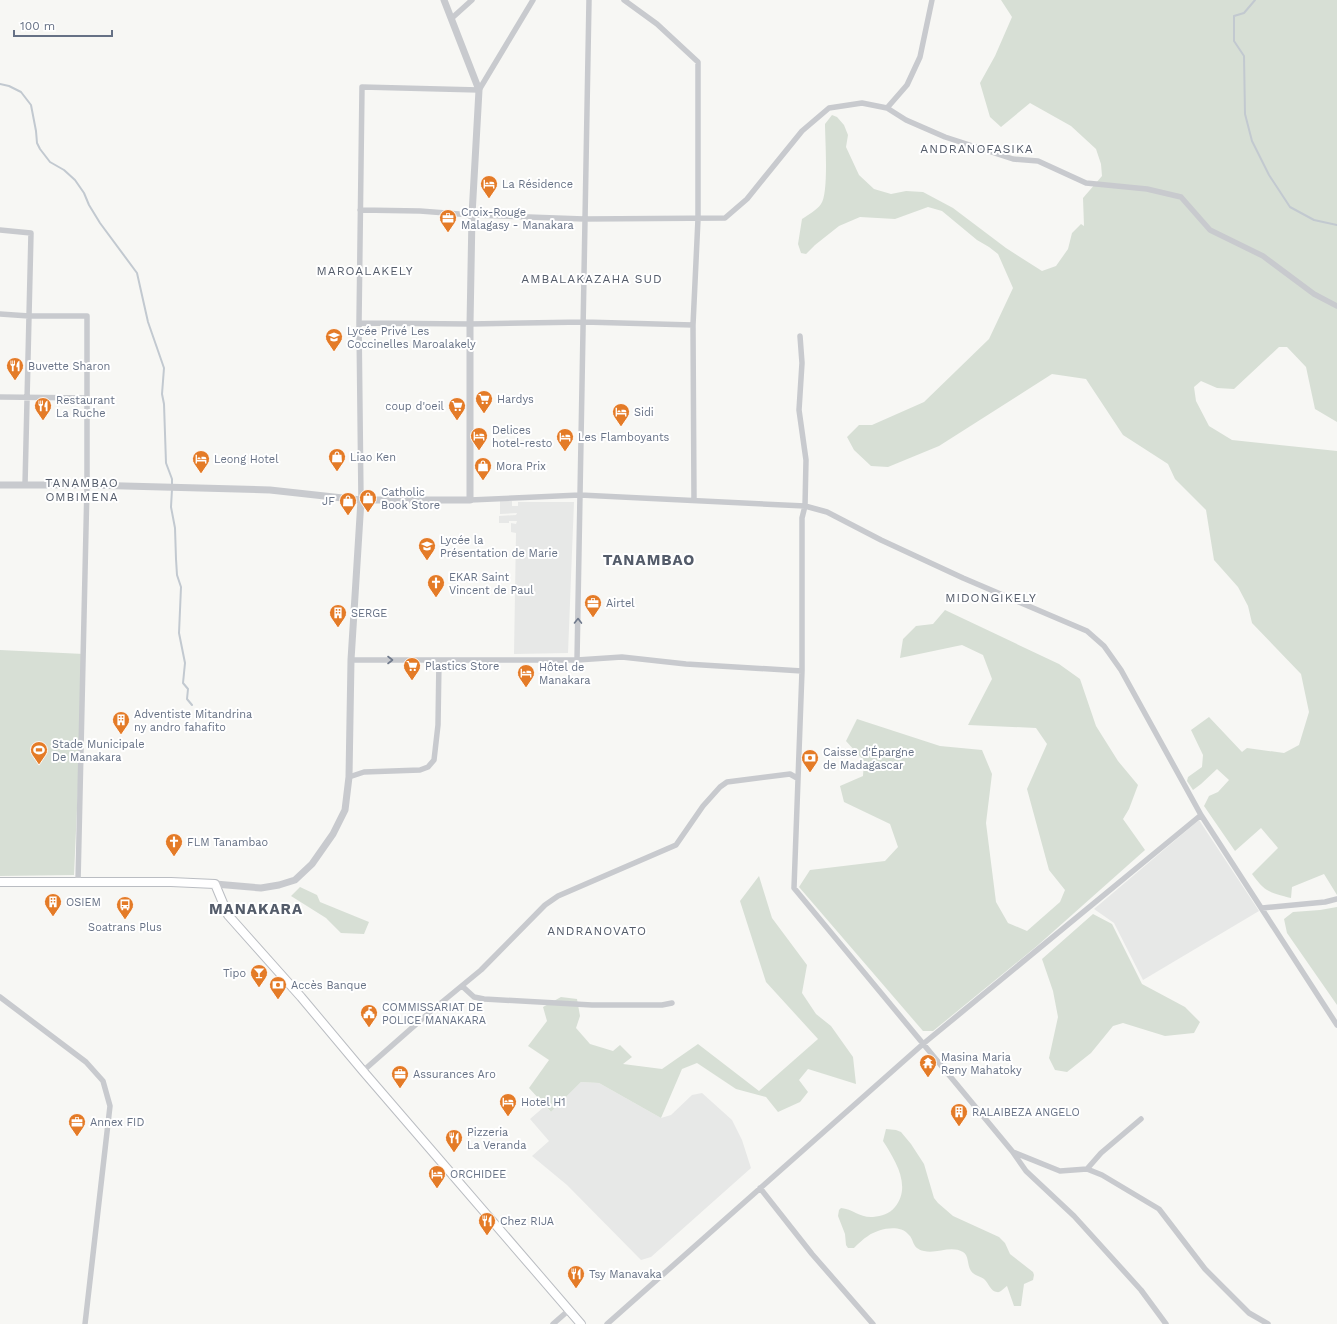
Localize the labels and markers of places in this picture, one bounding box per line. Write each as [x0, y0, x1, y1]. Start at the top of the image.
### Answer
hotel icon: La Résidence [479, 174, 499, 199]
place label: La Résidence [502, 178, 573, 191]
place label: Croix-Rouge Malagasy - Manakara [461, 206, 574, 232]
office icon: Croix-Rouge Malagasy - Manakara [438, 208, 458, 233]
place label: Lycée Privé Les Coccinelles Maroalakely [347, 325, 476, 351]
school or university icon: Lycée Privé Les Coccinelles Maroalakely [324, 327, 344, 352]
restaurant icon: Buvette Sharon [5, 356, 25, 381]
place label: Buvette Sharon [28, 360, 110, 373]
supermarket icon: Hardys [474, 389, 494, 414]
place label: Hardys [497, 393, 534, 406]
place label: Restaurant La Ruche [56, 394, 115, 420]
restaurant icon: Restaurant La Ruche [33, 396, 53, 421]
supermarket icon: coup d'oeil [447, 396, 467, 421]
place label: coup d'oeil [385, 400, 445, 413]
hotel icon: Sidi [611, 402, 631, 427]
place label: Sidi [634, 406, 654, 419]
place label: Delices hotel-resto [492, 424, 552, 450]
hotel icon: Delices hotel-resto [469, 426, 489, 451]
hotel icon: Les Flamboyants [555, 427, 575, 452]
place label: Les Flamboyants [578, 431, 670, 444]
shop icon: Liao Ken [327, 447, 347, 472]
hotel icon: Leong Hotel [191, 449, 211, 474]
place label: Liao Ken [350, 451, 396, 464]
place label: Leong Hotel [214, 453, 279, 466]
shop icon: Mora Prix [473, 456, 493, 481]
place label: Mora Prix [496, 460, 546, 473]
place label: Catholic Book Store [381, 486, 440, 512]
shop icon: Catholic Book Store [358, 488, 378, 513]
shop icon: JF [338, 491, 358, 516]
place label: JF [322, 495, 335, 508]
place label: Lycée la Présentation de Marie [440, 534, 558, 560]
school or university icon: Lycée la Présentation de Marie [417, 536, 437, 561]
place label: EKAR Saint Vincent de Paul [449, 571, 534, 597]
church icon: EKAR Saint Vincent de Paul [426, 573, 446, 598]
office icon: Airtel [583, 593, 603, 618]
place label: Airtel [606, 597, 635, 610]
building icon: SERGE [328, 603, 348, 628]
place label: SERGE [351, 607, 387, 620]
supermarket icon: Plastics Store [402, 656, 422, 681]
place label: Plastics Store [425, 660, 499, 673]
place label: Hôtel de Manakara [539, 661, 591, 687]
hotel icon: Hôtel de Manakara [516, 663, 536, 688]
place label: Adventiste Mitandrina ny andro fahafito [134, 708, 252, 734]
building icon: Adventiste Mitandrina ny andro fahafito [111, 710, 131, 735]
place label: Stade Municipale De Manakara [52, 738, 145, 764]
sports icon: Stade Municipale De Manakara [29, 740, 49, 765]
place label: Caisse d'Épargne de Madagascar [823, 745, 914, 772]
bank icon: Caisse d'Épargne de Madagascar [800, 748, 820, 773]
church icon: FLM Tanambao [164, 832, 184, 857]
place label: FLM Tanambao [187, 836, 268, 849]
building icon: OSIEM [43, 892, 63, 917]
bus stop icon: Soatrans Plus [115, 895, 135, 920]
place label: OSIEM [66, 896, 101, 909]
place label: Soatrans Plus [88, 921, 162, 934]
bar icon: Tipo [249, 963, 269, 988]
place label: Tipo [223, 967, 246, 980]
bank icon: Accès Banque [268, 975, 288, 1000]
place label: Accès Banque [291, 979, 367, 992]
place label: COMMISSARIAT DE POLICE MANAKARA [382, 1001, 486, 1027]
public building icon: COMMISSARIAT DE POLICE MANAKARA [359, 1003, 379, 1028]
place label: Masina Maria Reny Mahatoky [941, 1051, 1022, 1077]
temple icon: Masina Maria Reny Mahatoky [918, 1053, 938, 1078]
office icon: Assurances Aro [390, 1064, 410, 1089]
place label: Assurances Aro [413, 1068, 496, 1081]
hotel icon: Hotel H1 [498, 1092, 518, 1117]
place label: Hotel H1 [521, 1096, 566, 1109]
building icon: RALAIBEZA ANGELO [949, 1102, 969, 1127]
place label: RALAIBEZA ANGELO [972, 1106, 1080, 1119]
office icon: Annex FID [67, 1112, 87, 1137]
place label: Annex FID [90, 1116, 144, 1129]
place label: Pizzeria La Veranda [467, 1126, 526, 1152]
restaurant icon: Pizzeria La Veranda [444, 1128, 464, 1153]
hotel icon: ORCHIDEE [427, 1164, 447, 1189]
place label: ORCHIDEE [450, 1168, 506, 1181]
restaurant icon: Chez RIJA [477, 1211, 497, 1236]
place label: Chez RIJA [500, 1215, 554, 1228]
restaurant icon: Tsy Manavaka [566, 1264, 586, 1289]
place label: Tsy Manavaka [589, 1268, 662, 1281]

